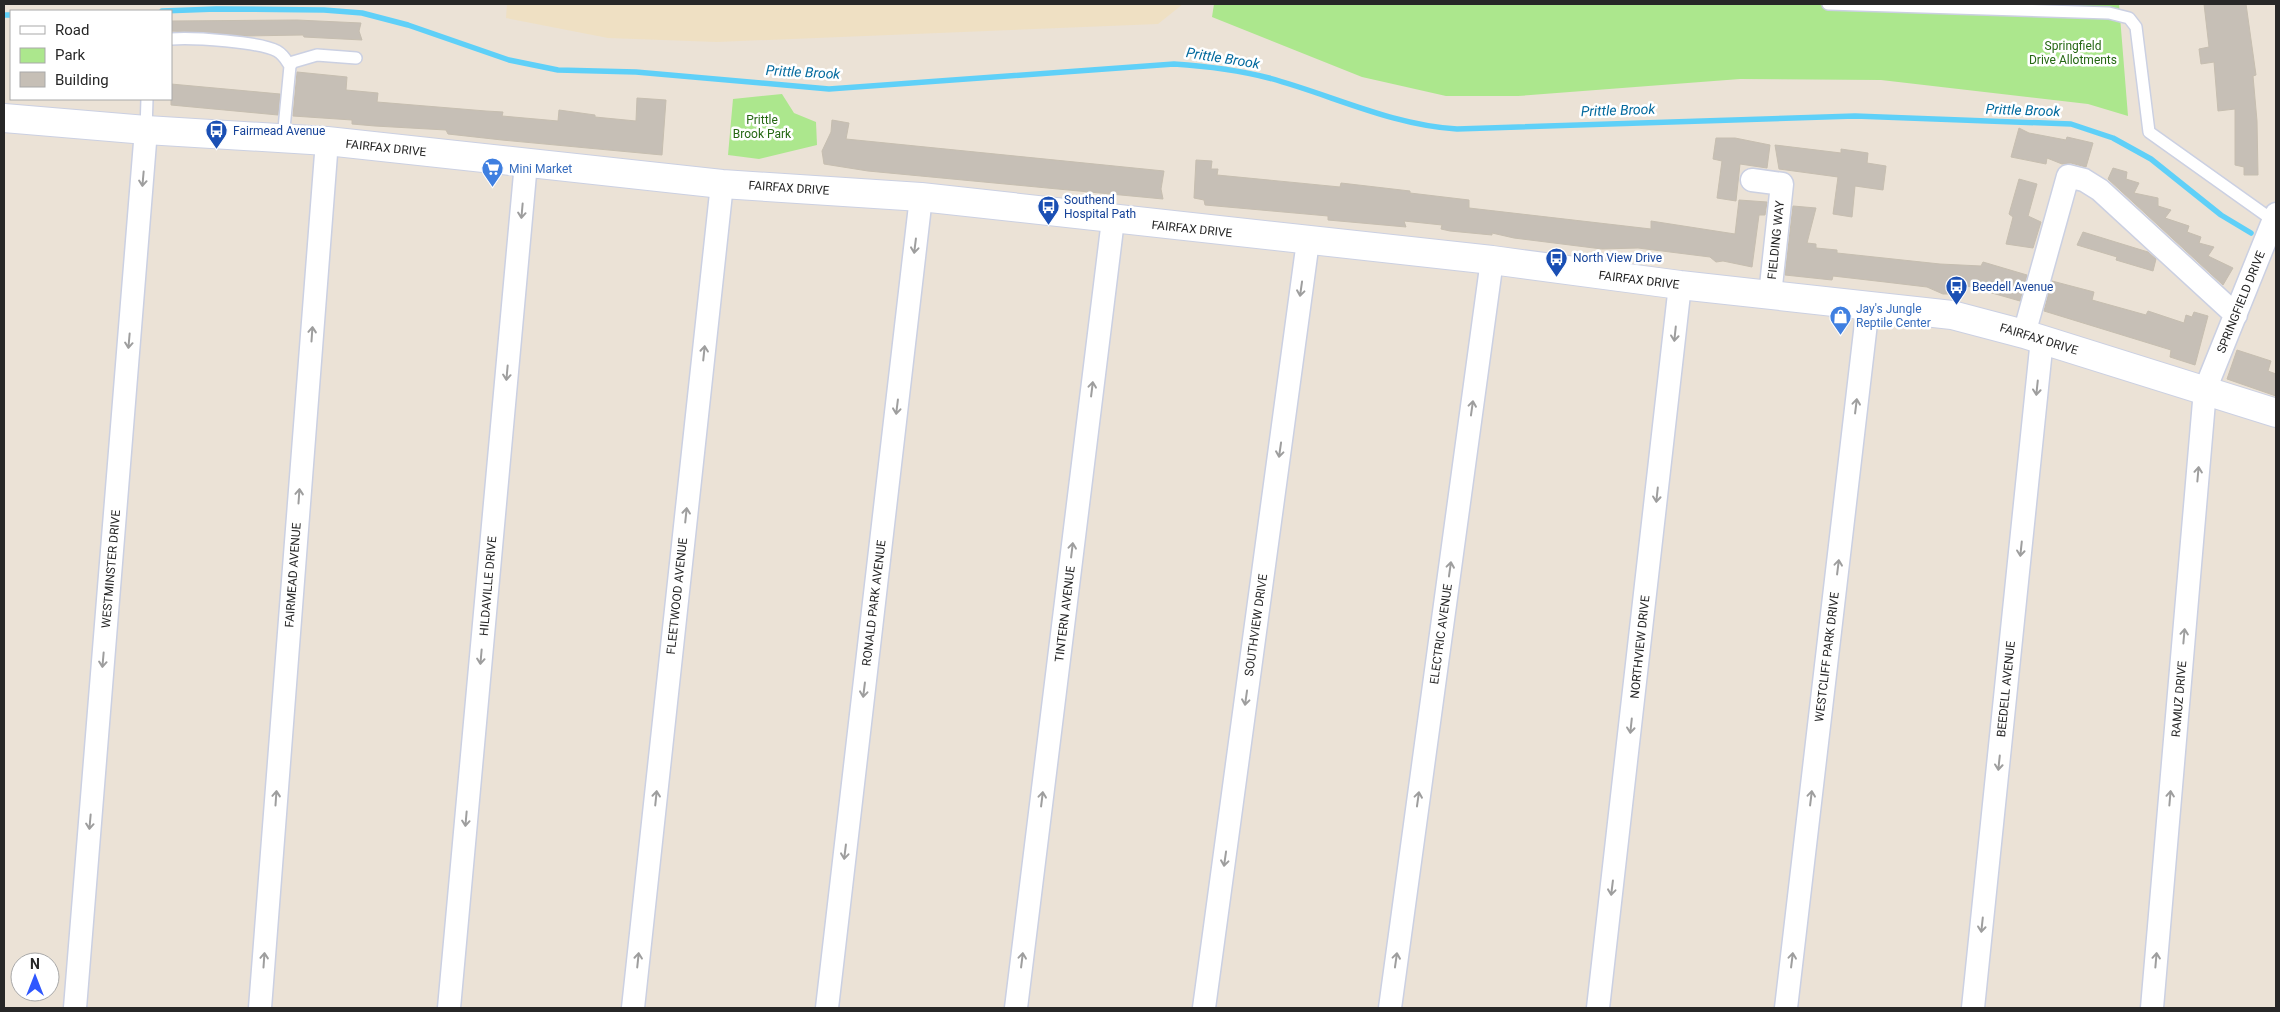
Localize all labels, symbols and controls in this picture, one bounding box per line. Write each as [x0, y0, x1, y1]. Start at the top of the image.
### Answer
legend [10, 10, 172, 100]
text: Road [55, 21, 89, 39]
park label: Springfield Drive Allotments [2029, 39, 2117, 67]
water label: Prittle Brook [1185, 44, 1262, 72]
text: Park [55, 46, 86, 64]
water label: Prittle Brook [765, 62, 842, 82]
text: Building [55, 71, 109, 89]
water label: Prittle Brook [1580, 101, 1657, 119]
water label: Prittle Brook [1985, 101, 2062, 119]
park label: Prittle Brook Park [733, 113, 792, 141]
bus stop icon: Fairmead Avenue [205, 119, 229, 150]
place label: Fairmead Avenue [233, 124, 325, 138]
street label: FAIRFAX DRIVE [345, 137, 427, 159]
supermarket icon: Mini Market [481, 157, 505, 188]
place label: Mini Market [509, 162, 572, 176]
one-way arrow [138, 171, 147, 187]
street label: FAIRFAX DRIVE [748, 178, 830, 198]
place label: Southend Hospital Path [1064, 193, 1136, 221]
bus stop icon: Southend Hospital Path [1036, 195, 1060, 226]
street label: FIELDING WAY [1765, 199, 1787, 280]
one-way arrow [517, 203, 527, 219]
street label: FAIRFAX DRIVE [1151, 218, 1233, 240]
one-way arrow [910, 237, 920, 253]
bus stop icon: North View Drive [1545, 246, 1569, 277]
street label: SPRINGFIELD DRIVE [2214, 249, 2268, 355]
place label: North View Drive [1573, 251, 1662, 265]
street label: FAIRFAX DRIVE [1598, 268, 1680, 292]
bus stop icon: Beedell Avenue [1944, 275, 1968, 306]
place label: Beedell Avenue [1972, 280, 2053, 294]
one-way arrow [1296, 281, 1306, 297]
place label: Jay's Jungle Reptile Center [1856, 302, 1931, 330]
shop icon: Jay's Jungle Reptile Center [1828, 304, 1852, 335]
street label: FAIRFAX DRIVE [1998, 320, 2080, 358]
one-way arrow [1670, 325, 1680, 341]
one-way arrow [307, 326, 316, 342]
one-way arrow [125, 333, 134, 349]
one-way arrow [699, 346, 709, 362]
one-way arrow [502, 365, 512, 381]
one-way arrow [2033, 380, 2042, 396]
one-way arrow [1087, 381, 1097, 397]
one-way arrow [1851, 398, 1861, 414]
one-way arrow [892, 399, 902, 415]
one-way arrow [1467, 400, 1477, 416]
one-way arrow [1274, 442, 1284, 458]
one-way arrow [2193, 466, 2203, 482]
one-way arrow [1652, 487, 1662, 503]
one-way arrow [295, 488, 304, 504]
one-way arrow [681, 507, 691, 523]
street label: WESTMINSTER DRIVE [99, 509, 123, 629]
street label: FAIRMEAD AVENUE [282, 522, 304, 628]
street label: HILDAVILLE DRIVE [477, 535, 499, 636]
street label: FLEETWOOD AVENUE [664, 537, 690, 655]
street label: RONALD PARK AVENUE [859, 539, 889, 667]
one-way arrow [2016, 541, 2026, 557]
one-way arrow [1067, 543, 1077, 559]
one-way arrow [1833, 560, 1843, 576]
one-way arrow [1445, 561, 1455, 577]
street label: TINTERN AVENUE [1052, 565, 1078, 663]
street label: SOUTHVIEW DRIVE [1242, 573, 1270, 677]
street label: ELECTRIC AVENUE [1427, 583, 1455, 685]
street label: WESTCLIFF PARK DRIVE [1812, 591, 1842, 723]
street label: NORTHVIEW DRIVE [1628, 594, 1652, 699]
one-way arrow [2179, 628, 2189, 644]
street label: BEEDELL AVENUE [1994, 640, 2018, 738]
one-way arrow [476, 649, 486, 665]
one-way arrow [98, 651, 108, 667]
street label: RAMUZ DRIVE [2169, 660, 2189, 738]
one-way arrow [859, 682, 869, 698]
one-way arrow [1241, 690, 1251, 706]
one-way arrow [1626, 718, 1636, 734]
one-way arrow [1994, 755, 2003, 771]
one-way arrow [272, 790, 281, 806]
one-way arrow [2166, 790, 2175, 806]
one-way arrow [651, 791, 660, 807]
one-way arrow [1037, 791, 1047, 807]
one-way arrow [1414, 791, 1424, 807]
one-way arrow [1806, 791, 1816, 807]
one-way arrow [461, 811, 471, 827]
one-way arrow [85, 813, 95, 829]
one-way arrow [840, 843, 850, 859]
one-way arrow [1219, 851, 1229, 867]
one-way arrow [1607, 879, 1617, 895]
one-way arrow [1977, 917, 1987, 933]
north arrow [10, 952, 60, 1002]
one-way arrow [259, 952, 268, 968]
one-way arrow [633, 952, 643, 968]
one-way arrow [1017, 952, 1027, 968]
one-way arrow [1392, 952, 1402, 968]
one-way arrow [1787, 952, 1797, 968]
one-way arrow [2152, 952, 2161, 968]
text: N [30, 956, 40, 972]

